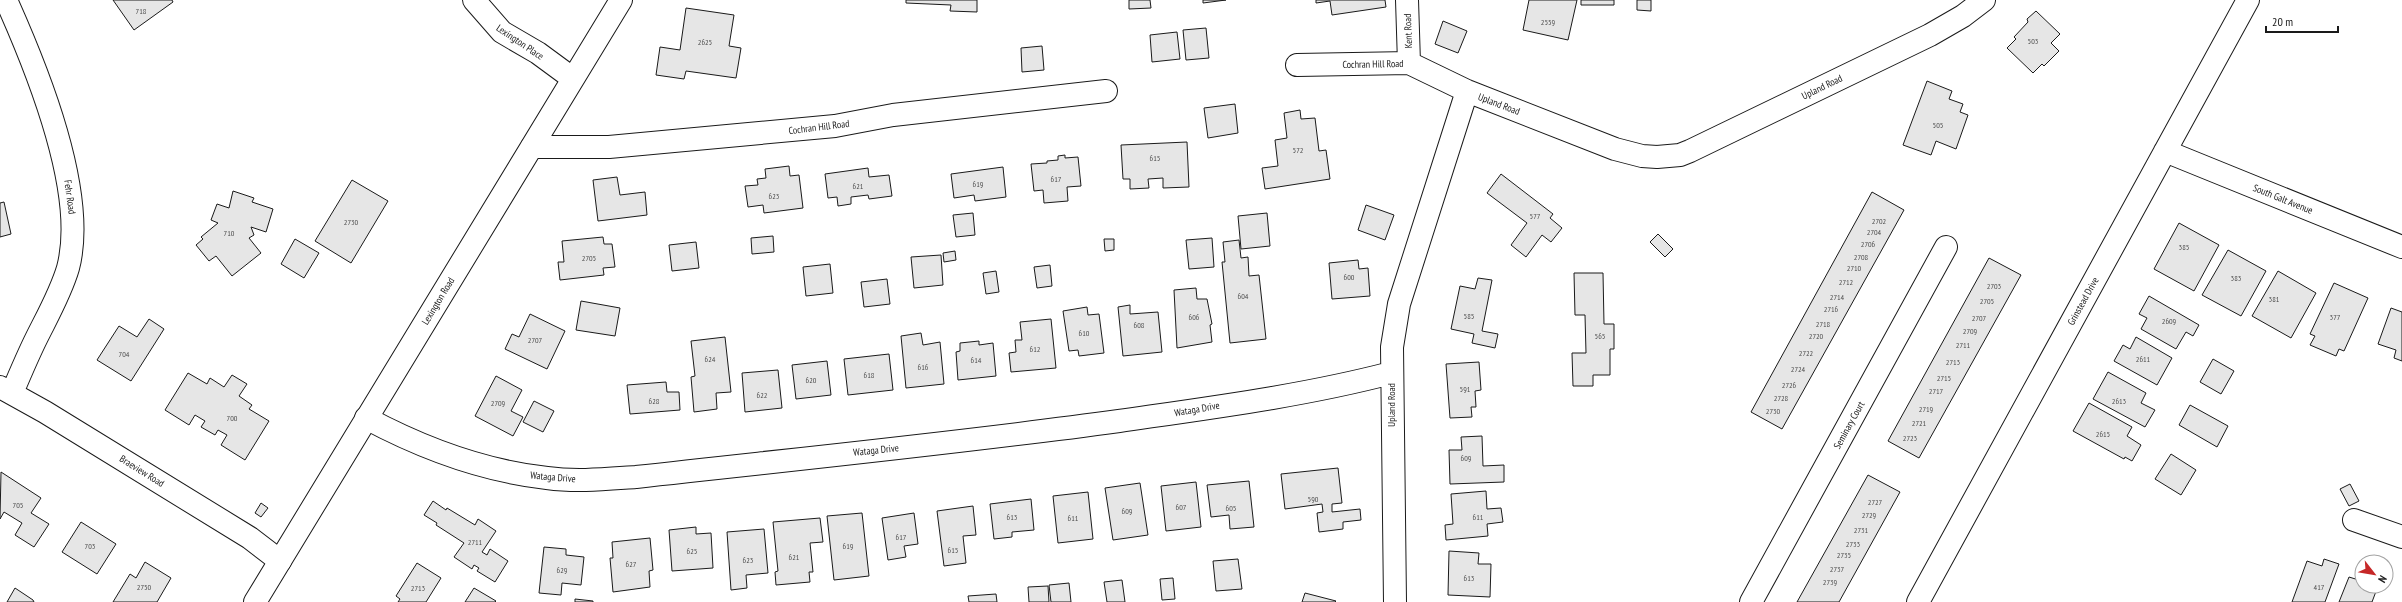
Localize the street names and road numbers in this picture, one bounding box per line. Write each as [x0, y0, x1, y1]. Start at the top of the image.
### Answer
street label: Kent Road [1401, 13, 1415, 49]
street label: Lexington Place [494, 21, 546, 63]
street label: Cochran Hill Road [1342, 57, 1404, 71]
street label: Upland Road [1799, 72, 1845, 102]
street label: Upland Road [1476, 90, 1522, 118]
street label: Cochran Hill Road [788, 117, 850, 137]
street label: Fehr Road [61, 179, 79, 215]
street label: South Galt Avenue [2251, 181, 2315, 217]
street label: Lexington Road [419, 275, 457, 327]
street label: Grinstead Drive [2064, 275, 2102, 327]
street label: Upland Road [1385, 383, 1398, 427]
street label: Wataga Drive [1173, 399, 1221, 419]
street label: Seminary Court [1831, 399, 1868, 451]
street label: Wataga Drive [853, 441, 899, 459]
street label: Braeview Road [117, 452, 167, 490]
street label: Wataga Drive [530, 469, 576, 485]

